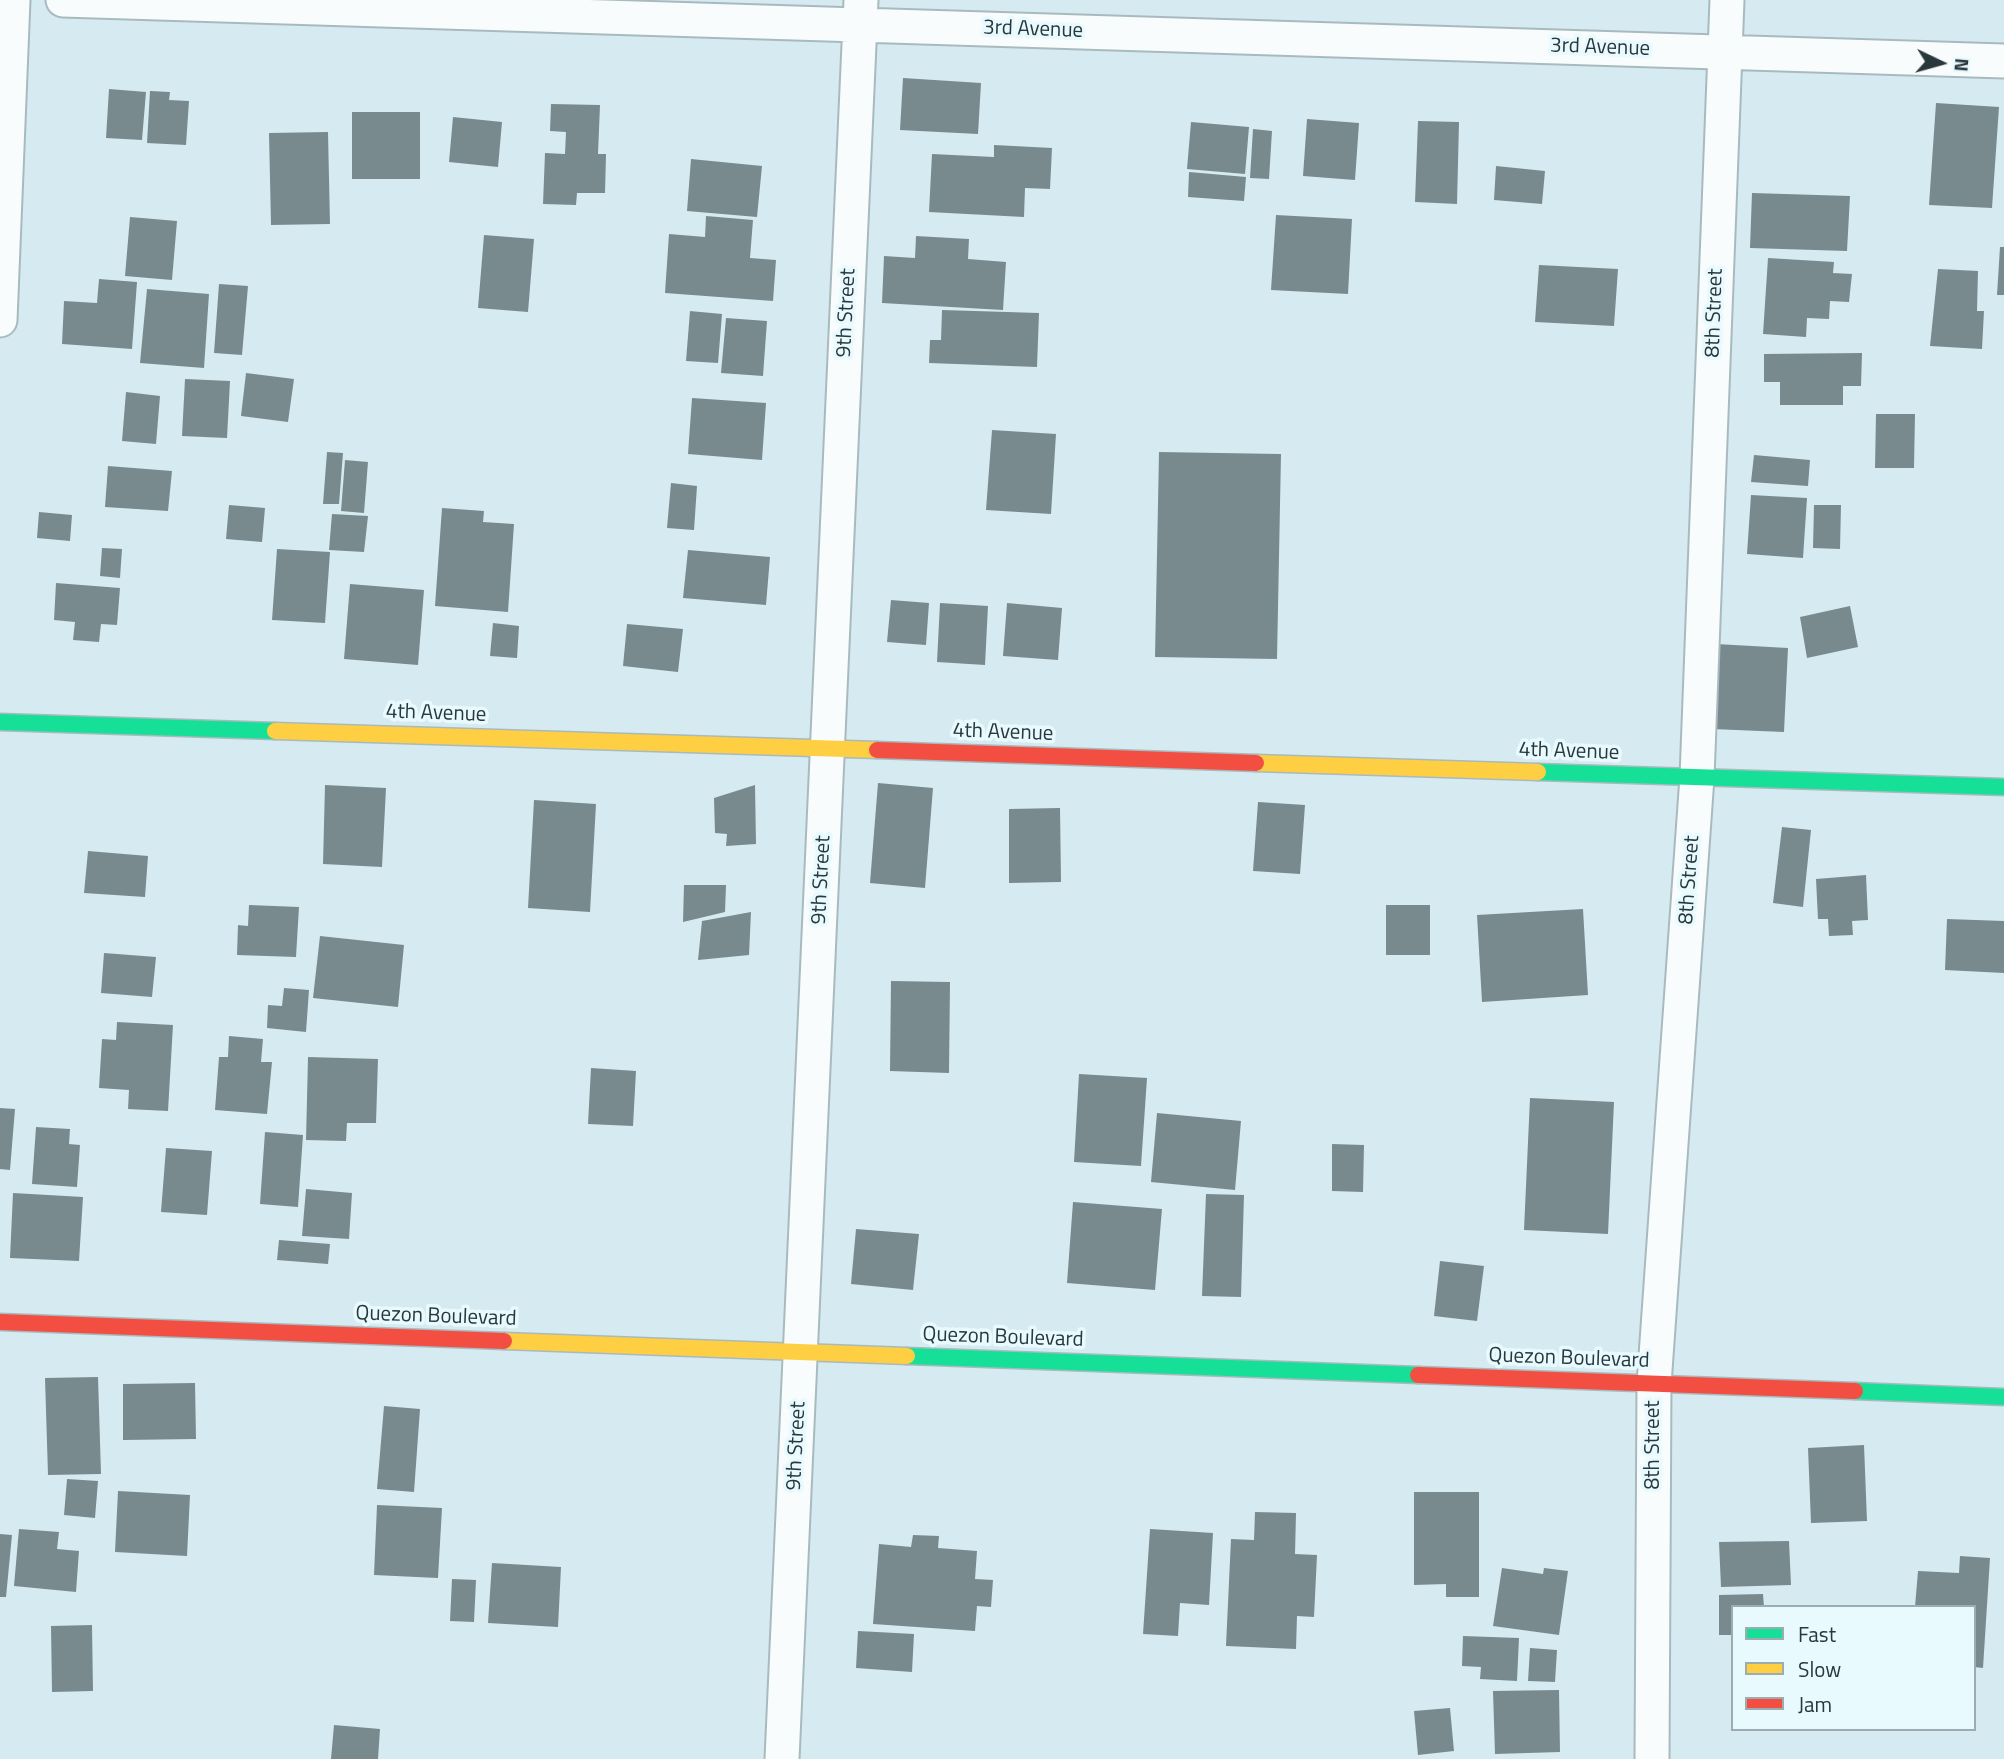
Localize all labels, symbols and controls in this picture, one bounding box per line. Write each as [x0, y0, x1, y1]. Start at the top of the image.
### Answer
street label: 3rd Avenue [983, 16, 1083, 44]
north arrow [1906, 28, 1976, 98]
street label: 3rd Avenue [1550, 34, 1650, 62]
text: N [1947, 57, 1977, 73]
street label: 9th Street [832, 268, 862, 358]
street label: 8th Street [1701, 268, 1729, 358]
street label: 4th Avenue [385, 700, 487, 728]
street label: 4th Avenue [952, 719, 1054, 747]
street label: 4th Avenue [1518, 738, 1620, 766]
street label: 9th Street [807, 835, 837, 925]
street label: 8th Street [1674, 835, 1706, 925]
street label: Quezon Boulevard [355, 1302, 517, 1332]
street label: Quezon Boulevard [922, 1323, 1084, 1353]
street label: Quezon Boulevard [1488, 1344, 1650, 1374]
street label: 8th Street [1641, 1400, 1667, 1490]
street label: 9th Street [782, 1401, 812, 1491]
legend [1731, 1605, 1976, 1731]
text: Fast [1798, 1618, 1836, 1650]
text: Slow [1798, 1653, 1841, 1685]
text: Jam [1798, 1688, 1832, 1720]

